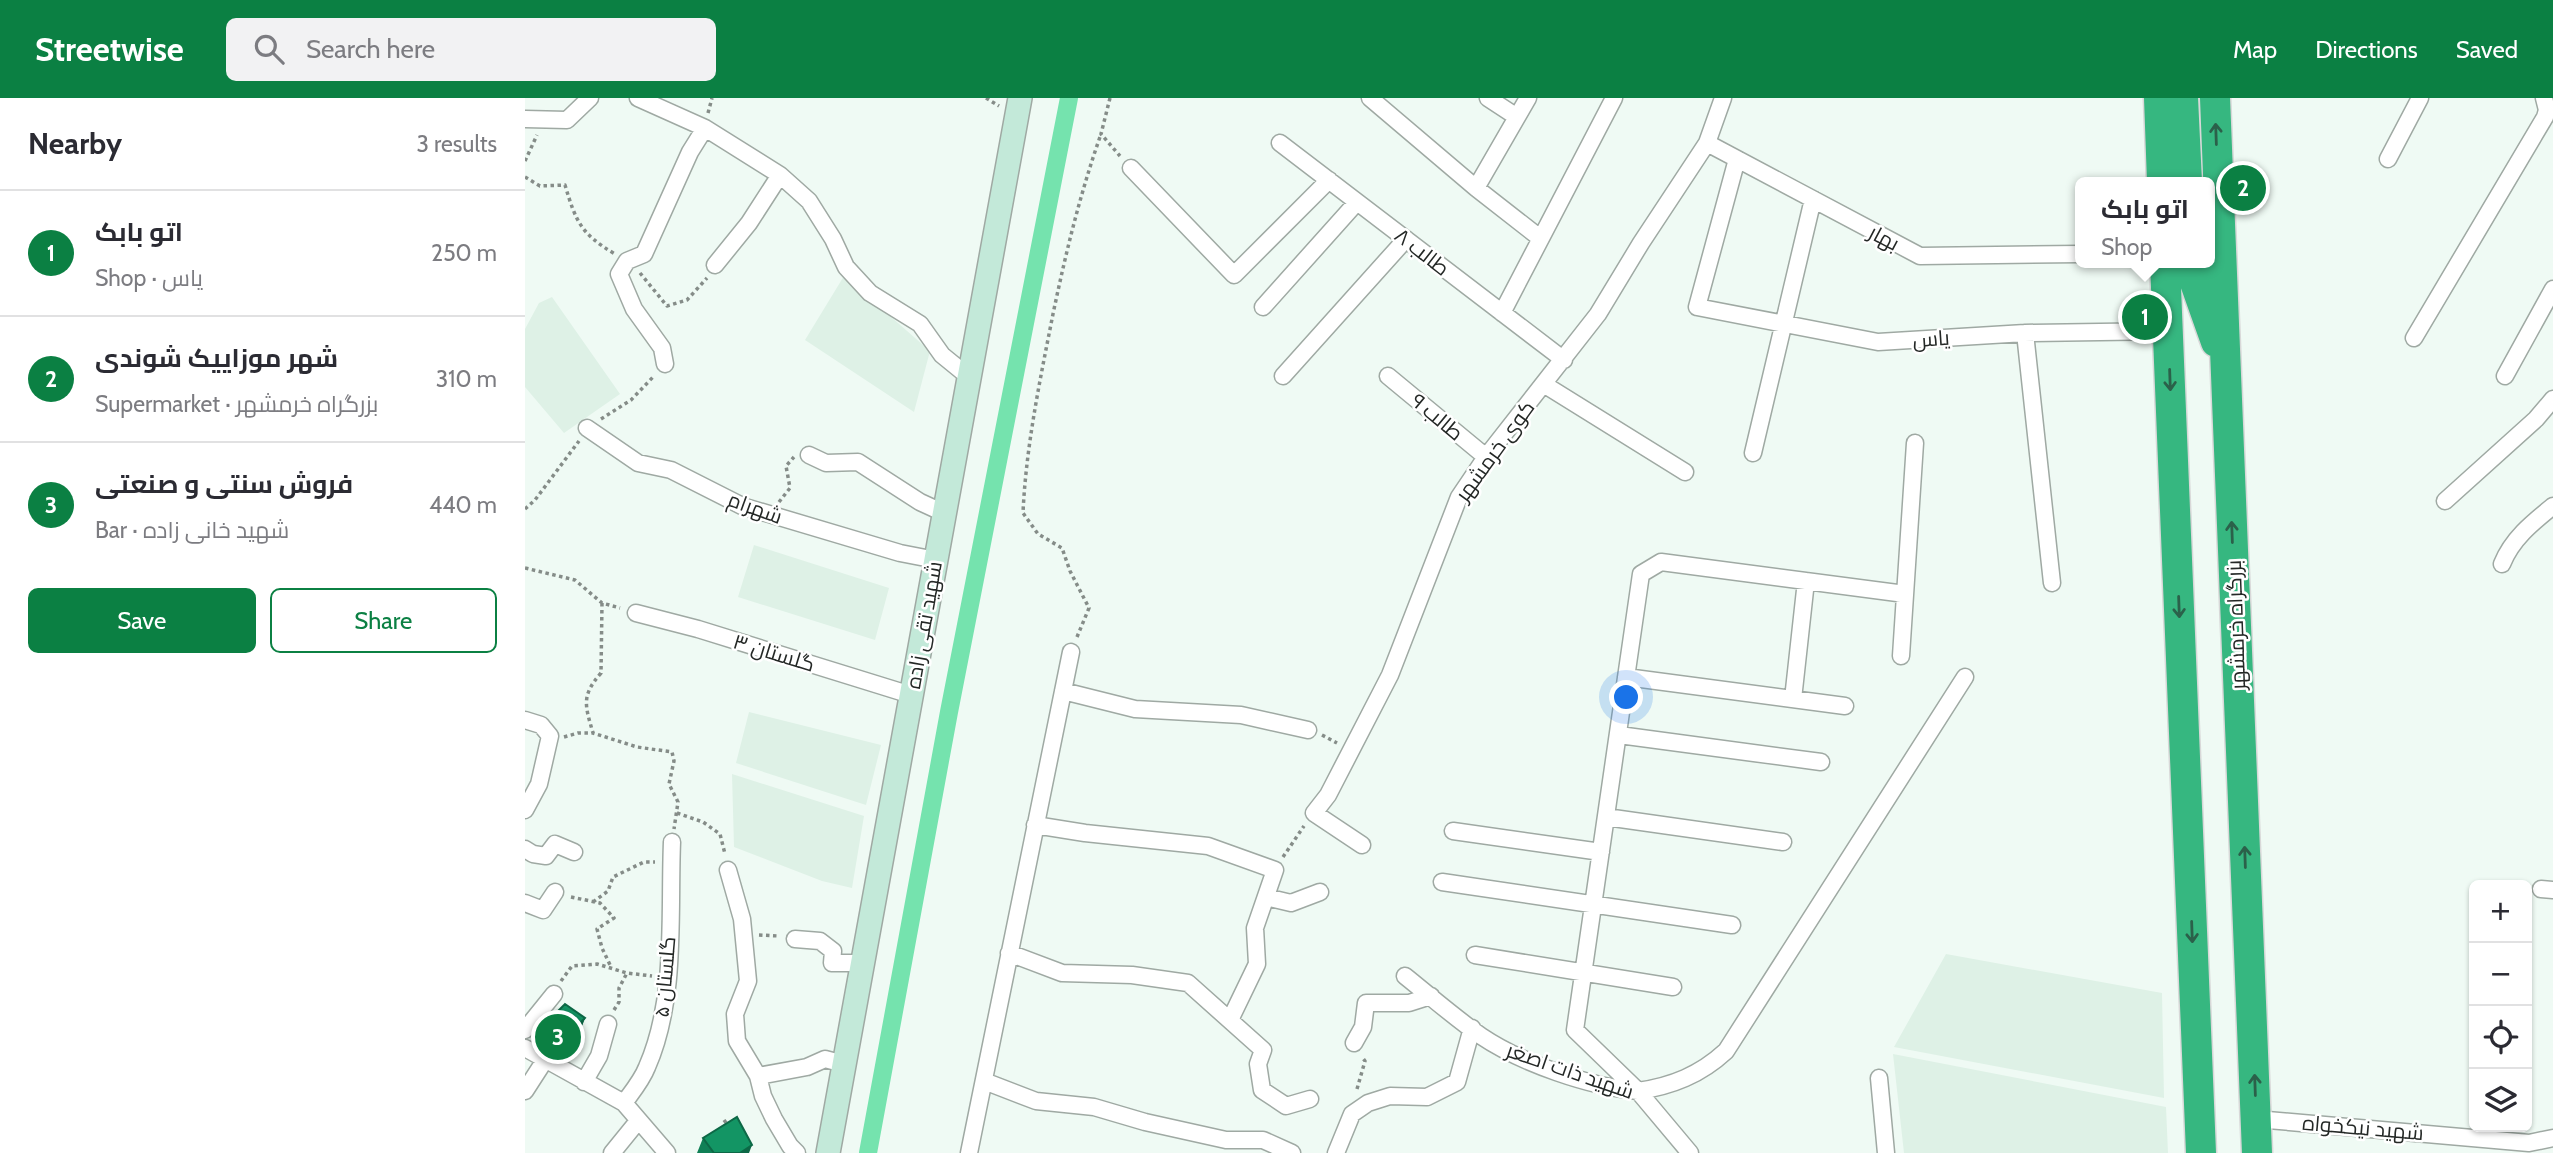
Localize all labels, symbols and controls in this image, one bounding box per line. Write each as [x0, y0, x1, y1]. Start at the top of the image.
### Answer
search box [226, 18, 716, 81]
text: Streetwise [35, 29, 184, 69]
icon: search [250, 30, 288, 68]
text: Search here [306, 33, 435, 65]
text: Map [2233, 35, 2277, 64]
text: Directions [2315, 35, 2418, 64]
text: Saved [2456, 35, 2518, 64]
one-way arrow [2209, 122, 2222, 145]
text: Nearby [28, 125, 122, 162]
text: 3 results [416, 130, 497, 158]
pin: 2 [2220, 162, 2266, 214]
popup [2075, 177, 2215, 268]
text: اتو بابک [2101, 193, 2189, 225]
text: اتو بابک [95, 216, 183, 248]
street label: بهار [1863, 219, 1904, 257]
street label: طالب ۸ [1390, 222, 1455, 281]
text: Shop [2101, 233, 2152, 261]
text: 1 [47, 239, 55, 267]
text: 250 m [431, 239, 497, 267]
text: Shop · یاس [95, 264, 203, 292]
pin: 1 [2122, 291, 2168, 343]
street label: یاس [1912, 325, 1951, 353]
text: شهر موزاییک شوندی [95, 342, 338, 374]
text: 2 [45, 365, 57, 393]
text: 310 m [436, 365, 497, 393]
one-way arrow [2163, 368, 2176, 391]
street label: طالب ۹ [1406, 388, 1468, 446]
text: Supermarket · بزرگراه خرمشهر [95, 390, 378, 418]
street label: کوی خرمشهر [1449, 395, 1540, 507]
text: فروش سنتی و صنعتی [95, 468, 353, 500]
street label: شهرام [724, 486, 786, 531]
text: 3 [45, 491, 57, 519]
text: 440 m [429, 491, 497, 519]
text: Bar · شهید خانی زاده [95, 516, 289, 544]
one-way arrow [2226, 521, 2239, 544]
street label: شهید تقی زاده [900, 559, 948, 691]
street label: بزرگراه خرمشهر [2221, 559, 2251, 692]
button: Save [28, 588, 256, 653]
button: Share [270, 588, 497, 653]
one-way arrow [2173, 595, 2186, 618]
street label: گلستان ۳ [730, 628, 818, 678]
your location [1609, 680, 1643, 714]
one-way arrow [2239, 846, 2252, 869]
map controls [2469, 880, 2532, 1132]
button: + [2469, 880, 2532, 943]
one-way arrow [2186, 921, 2199, 944]
street label: گلستان ۵ [649, 935, 681, 1019]
button: − [2469, 943, 2532, 1006]
button: locate [2469, 1006, 2532, 1069]
pin: 3 [535, 1011, 581, 1063]
street label: شهید ذات اصغر [1502, 1037, 1637, 1105]
button: layers [2469, 1069, 2532, 1132]
one-way arrow [2248, 1074, 2261, 1097]
street label: شهید نیکخواه [2301, 1110, 2425, 1146]

